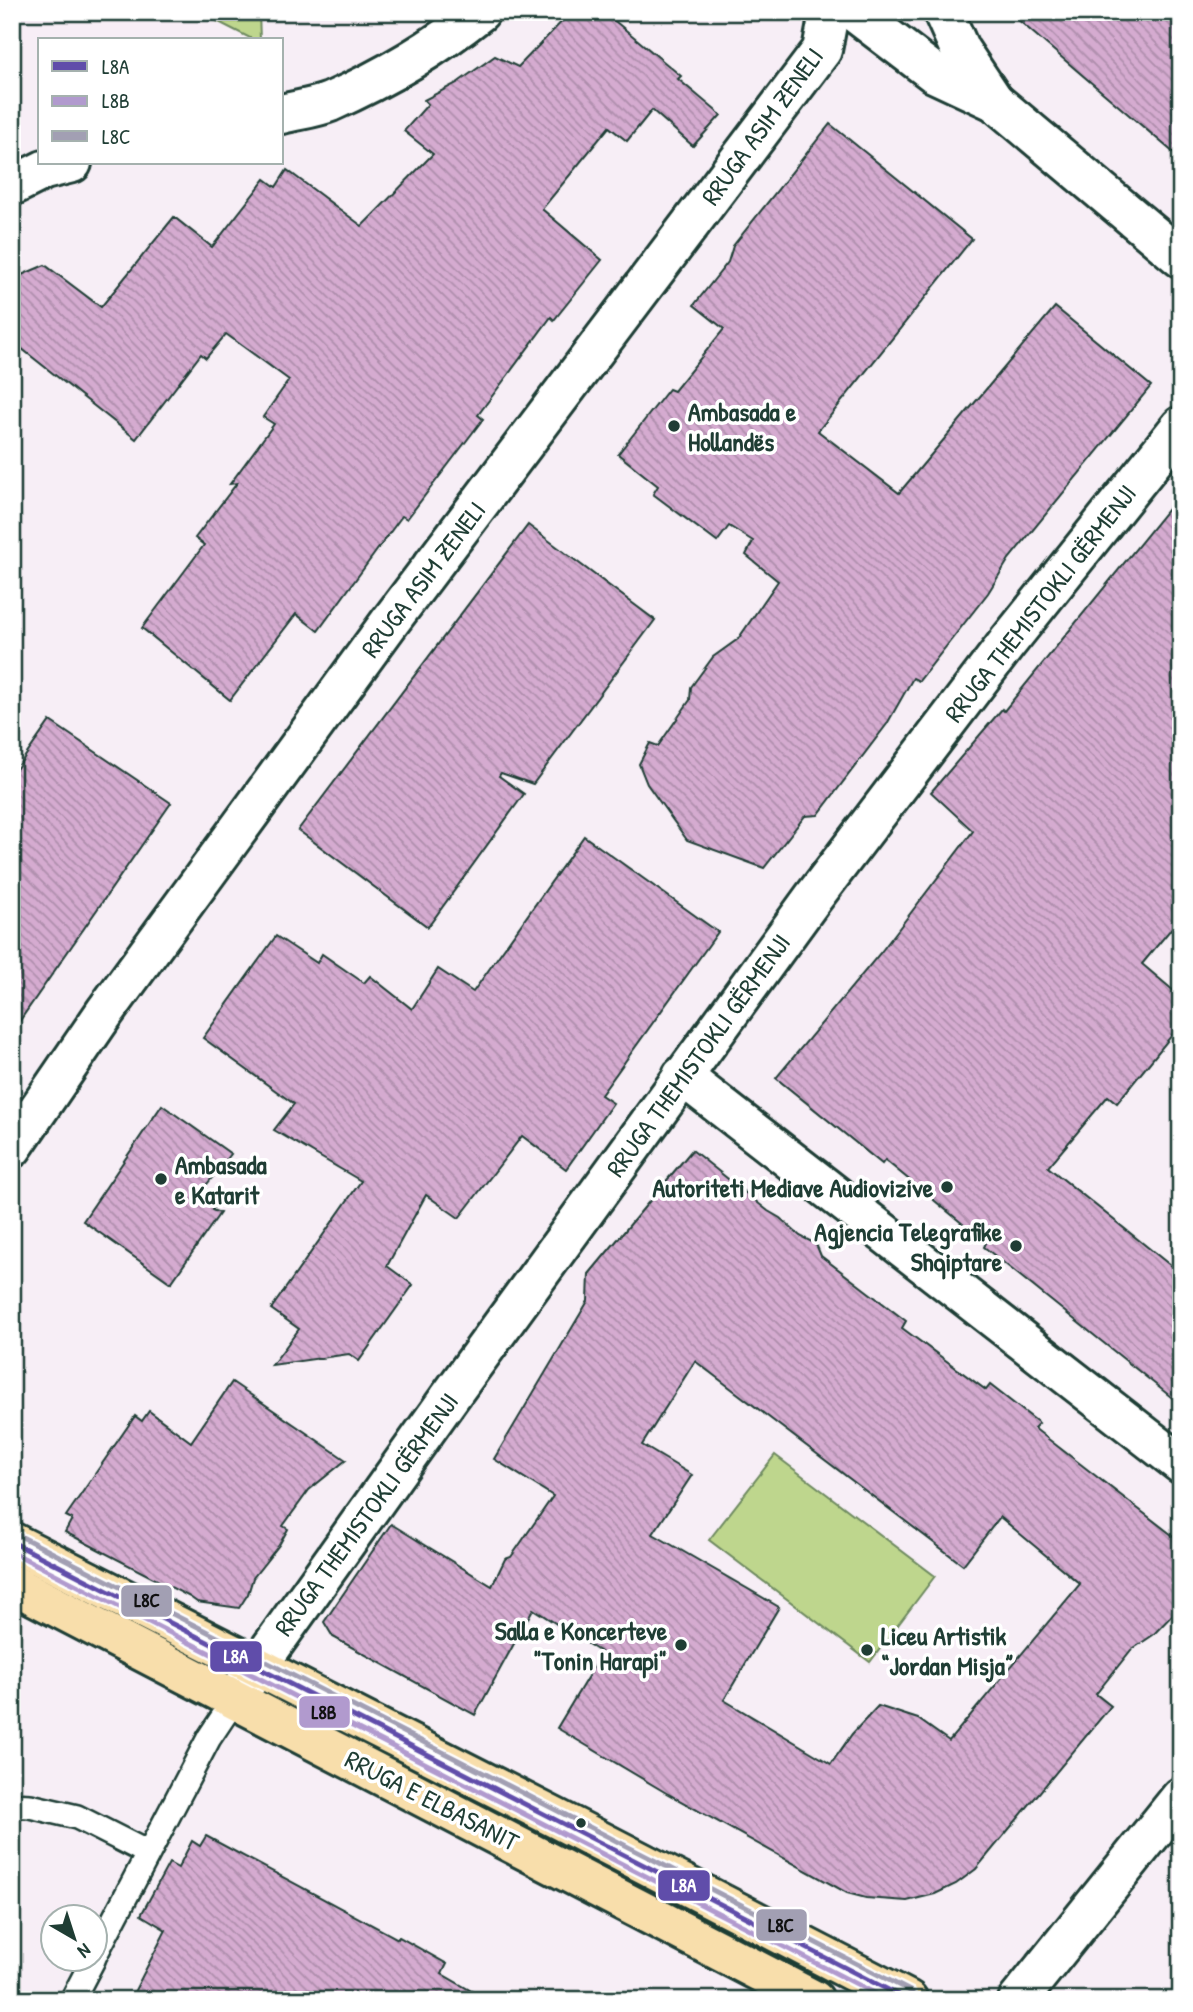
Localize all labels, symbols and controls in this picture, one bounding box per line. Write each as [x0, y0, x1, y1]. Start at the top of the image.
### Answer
legend [38, 38, 284, 164]
street label: RRUGA ASIM ZENELI [693, 40, 831, 212]
text: L8A [102, 52, 129, 81]
text: L8B [102, 86, 130, 115]
text: L8C [102, 122, 130, 151]
place label: Ambasada e Hollandës [688, 394, 797, 459]
marker: Ambasada e Hollandës [666, 418, 682, 434]
street label: RRUGA THEMISTOKLI GËRMENJI [936, 477, 1144, 729]
street label: RRUGA ASIM ZENELI [353, 494, 493, 664]
street label: RRUGA THEMISTOKLI GËRMENJI [598, 926, 798, 1184]
place label: Ambasada e Katarit [175, 1147, 268, 1212]
place label: Autoriteti Mediave Audiovizive [652, 1170, 934, 1205]
marker: Ambasada e Katarit [153, 1171, 169, 1187]
marker: Autoriteti Mediave Audiovizive [939, 1179, 955, 1195]
place label: Agjencia Telegrafike Shqiptare [814, 1214, 1003, 1280]
marker: Agjencia Telegrafike Shqiptare [1008, 1238, 1024, 1254]
street label: RRUGA THEMISTOKLI GËRMENJI [266, 1385, 466, 1643]
line badge: L8C [120, 1584, 173, 1618]
text: L8C [134, 1587, 160, 1613]
place label: Salla e Koncerteve "Tonin Harapi" [495, 1613, 668, 1679]
place label: Liceu Artistik “Jordan Misja” [881, 1618, 1013, 1683]
marker: Salla e Koncerteve "Tonin Harapi" [673, 1637, 689, 1653]
line badge: L8A [209, 1640, 263, 1673]
marker: Liceu Artistik “Jordan Misja” [859, 1642, 875, 1658]
text: L8A [224, 1643, 249, 1669]
line badge: L8B [298, 1695, 351, 1729]
text: L8B [312, 1699, 337, 1725]
street label: RRUGA E ELBASANIT [339, 1741, 525, 1859]
unlabelled marker [574, 1816, 588, 1830]
line badge: L8A [657, 1869, 711, 1902]
text: L8A [672, 1872, 697, 1898]
north arrow [38, 1904, 108, 1974]
line badge: L8C [755, 1908, 808, 1942]
text: L8C [768, 1912, 794, 1938]
text: N [73, 1938, 97, 1964]

